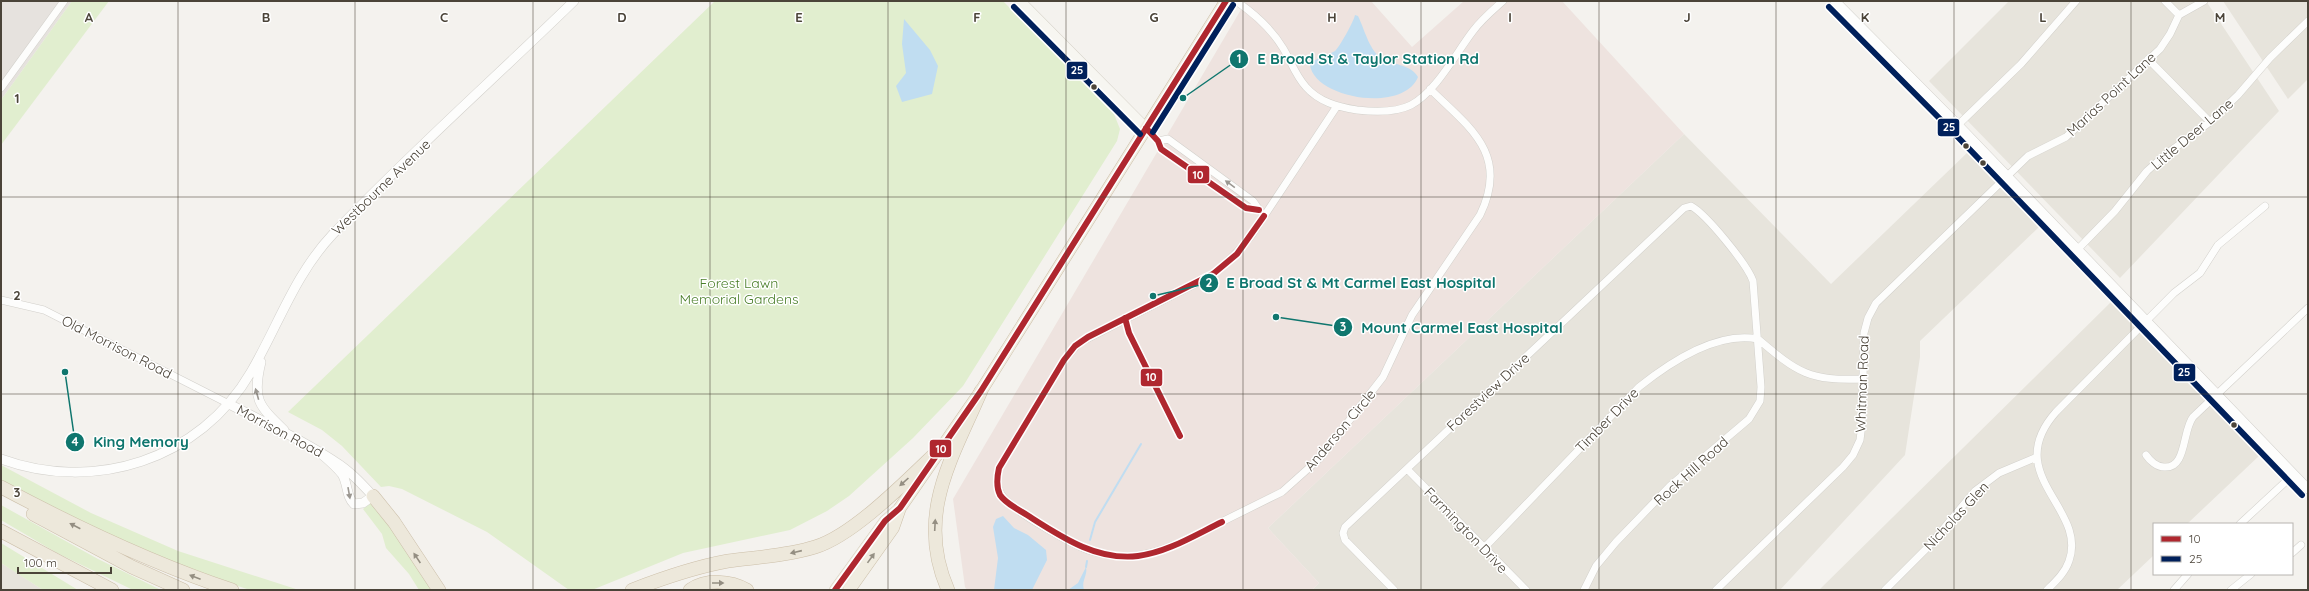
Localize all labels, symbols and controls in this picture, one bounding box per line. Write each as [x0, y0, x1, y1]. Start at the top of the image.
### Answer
text: A [85, 9, 94, 25]
text: B [262, 9, 270, 25]
text: C [440, 9, 448, 25]
text: D [617, 9, 627, 25]
text: E [795, 9, 803, 25]
text: F [973, 9, 981, 25]
text: G [1149, 9, 1159, 25]
text: H [1327, 9, 1337, 25]
text: I [1508, 9, 1512, 25]
text: J [1683, 9, 1691, 25]
text: K [1861, 9, 1870, 25]
text: L [2039, 9, 2047, 25]
text: M [2215, 9, 2225, 25]
callout: E Broad St & Taylor Station Rd [1229, 46, 1487, 73]
street label: Marias Point Lane [2063, 48, 2159, 140]
text: E Broad St & Taylor Station Rd [1257, 49, 1479, 68]
text: 1 [1237, 51, 1241, 66]
line badge: 25 [1066, 61, 1088, 80]
text: 25 [1071, 63, 1083, 77]
unlabelled marker [1089, 82, 1099, 92]
text: 1 [14, 90, 20, 106]
street label: Little Deer Lane [2147, 94, 2237, 174]
line badge: 25 [1937, 118, 1960, 137]
text: 25 [1943, 120, 1955, 134]
street label: Westbourne Avenue [328, 135, 434, 239]
unlabelled marker [1961, 141, 1971, 151]
unlabelled marker [1978, 158, 1988, 168]
line badge: 10 [1187, 165, 1210, 184]
text: 10 [1192, 168, 1204, 182]
one-way arrow [1225, 180, 1236, 188]
callout: E Broad St & Mt Carmel East Hospital [1199, 270, 1504, 297]
text: E Broad St & Mt Carmel East Hospital [1226, 273, 1496, 292]
park label: Forest Lawn Memorial Gardens [679, 274, 799, 308]
text: 2 [1206, 275, 1213, 290]
text: 2 [13, 287, 21, 303]
street label: Old Morrison Road [59, 311, 175, 383]
callout: Mount Carmel East Hospital [1333, 314, 1571, 341]
text: Mount Carmel East Hospital [1361, 318, 1563, 337]
text: 3 [1340, 319, 1346, 334]
street label: Whitman Road [1851, 335, 1873, 433]
street label: Forestview Drive [1443, 349, 1533, 435]
line badge: 25 [2173, 363, 2196, 382]
text: 25 [2178, 365, 2190, 379]
line badge: 10 [1140, 368, 1163, 387]
text: 10 [1145, 370, 1157, 384]
street label: Timber Drive [1572, 384, 1643, 456]
street label: Anderson Circle [1301, 385, 1380, 475]
one-way arrow [254, 388, 260, 401]
street label: Morrison Road [234, 401, 326, 461]
unlabelled marker [2229, 420, 2239, 430]
callout: King Memory [65, 428, 197, 455]
text: King Memory [93, 432, 189, 451]
street label: Rock Hill Road [1650, 433, 1732, 509]
text: 4 [71, 434, 79, 449]
line badge: 10 [929, 439, 952, 458]
text: 10 [935, 442, 947, 456]
one-way arrow [899, 477, 909, 487]
street label: Nicholas Glen [1919, 478, 1993, 554]
street label: Farmington Drive [1420, 483, 1512, 577]
text: 3 [14, 484, 21, 500]
one-way arrow [346, 487, 352, 499]
one-way arrow [931, 519, 938, 531]
one-way arrow [70, 523, 81, 529]
legend [2153, 523, 2293, 575]
text: 10 [2189, 531, 2201, 546]
scale bar [18, 549, 111, 575]
one-way arrow [790, 549, 803, 555]
text: 25 [2189, 551, 2202, 566]
one-way arrow [413, 552, 421, 563]
one-way arrow [867, 553, 875, 564]
text: 100 m [24, 555, 57, 570]
one-way arrow [188, 574, 200, 580]
one-way arrow [712, 580, 725, 586]

